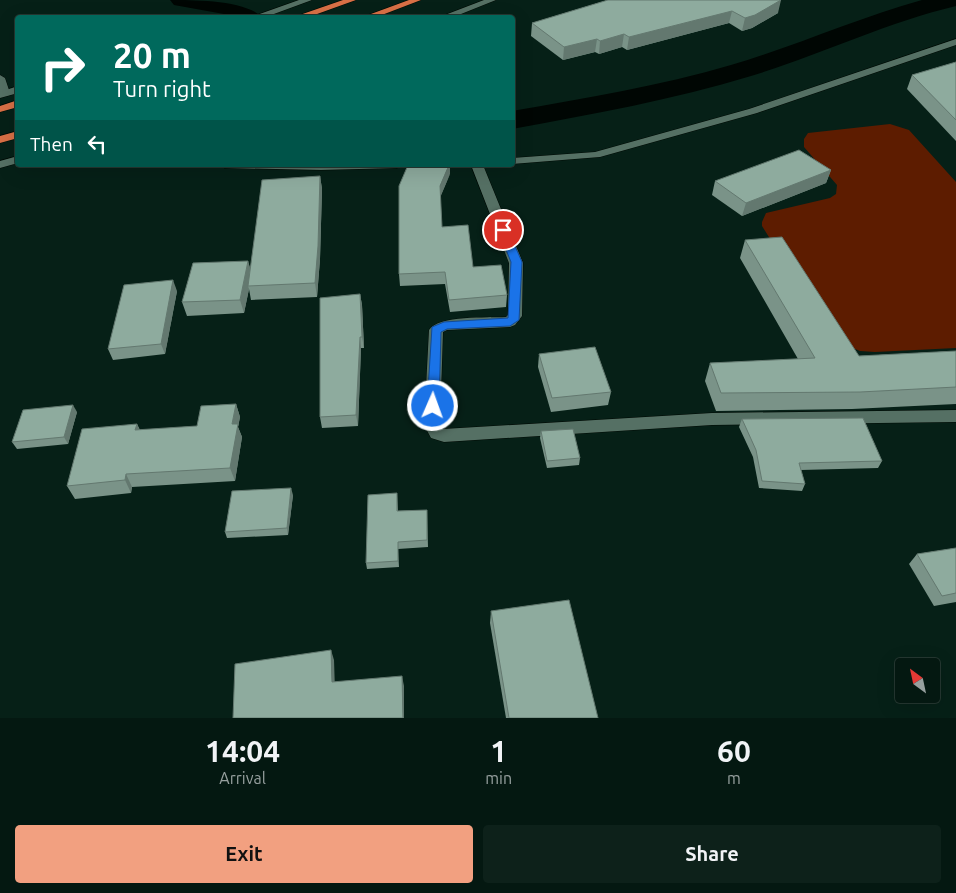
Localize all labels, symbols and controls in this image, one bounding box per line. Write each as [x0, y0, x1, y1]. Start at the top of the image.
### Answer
icon: right [30, 35, 95, 100]
text: 20 m [113, 35, 191, 75]
text: Turn right [113, 76, 211, 101]
icon: left [83, 130, 111, 158]
text: Then [30, 133, 73, 155]
pin [482, 209, 524, 251]
icon: arrive [489, 216, 517, 244]
position arrow [406, 379, 458, 431]
north arrow [895, 658, 940, 702]
map controls [895, 658, 940, 703]
text: 14:04 [205, 734, 280, 768]
text: 1 [490, 734, 507, 768]
text: 60 [717, 734, 751, 768]
text: Arrival [219, 769, 266, 787]
text: min [485, 769, 512, 787]
text: m [727, 769, 741, 787]
button: Exit [15, 825, 473, 883]
button: Share [483, 825, 941, 883]

